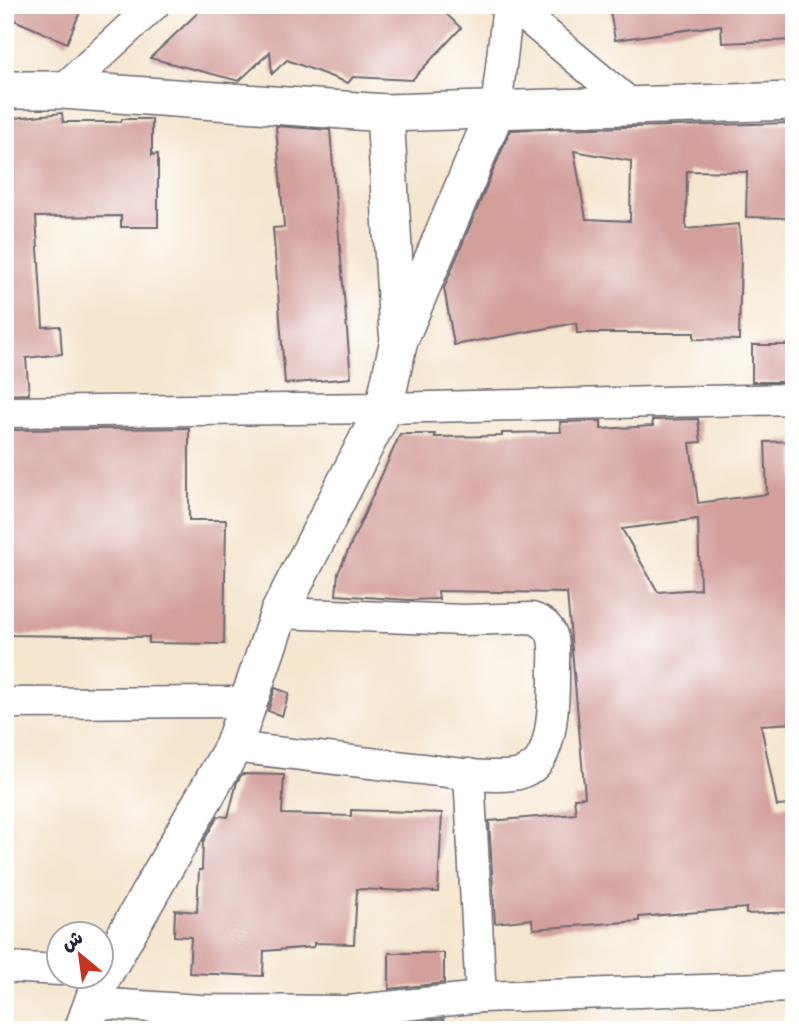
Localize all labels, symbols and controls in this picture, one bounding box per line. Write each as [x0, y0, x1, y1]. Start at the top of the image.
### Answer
north arrow [46, 920, 116, 990]
text: ش [56, 924, 87, 957]

